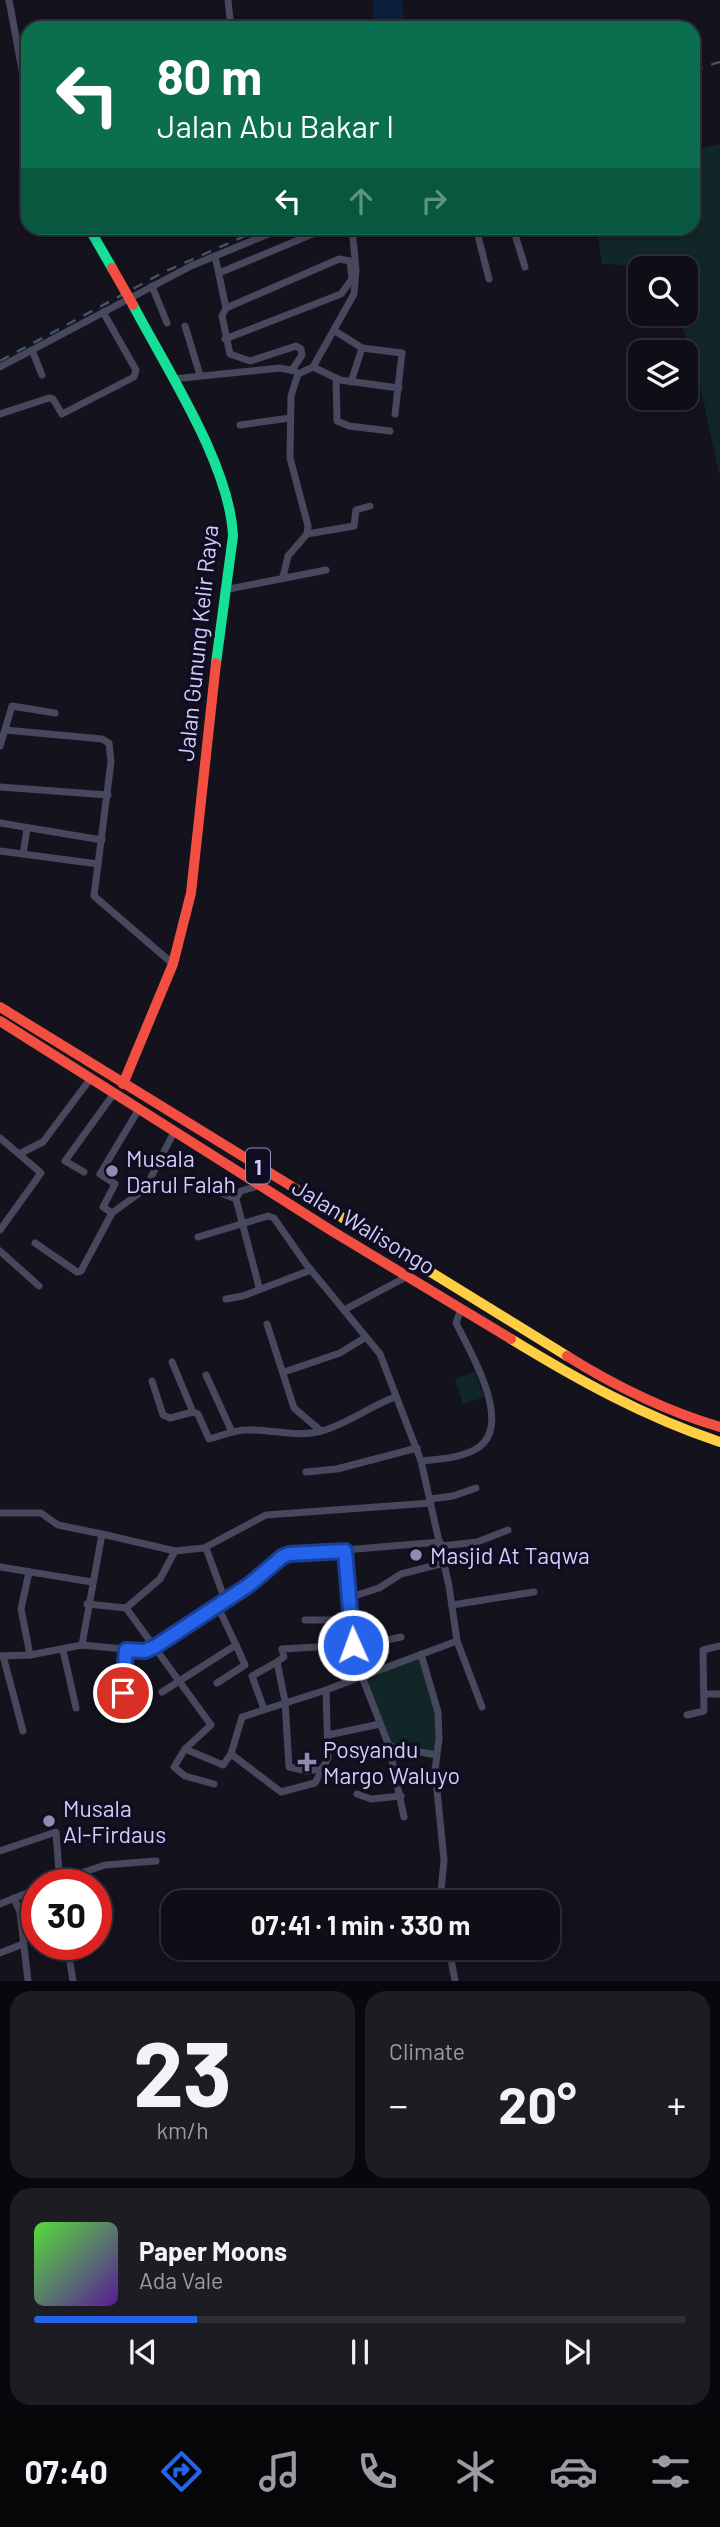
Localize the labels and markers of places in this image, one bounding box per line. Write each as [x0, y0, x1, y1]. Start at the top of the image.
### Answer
place label: Musala Darul Falah [126, 1144, 236, 1198]
marker: Musala Darul Falah [104, 1163, 120, 1179]
place label: Masjid At Taqwa [430, 1541, 590, 1569]
marker: Masjid At Taqwa [408, 1547, 424, 1563]
pin [93, 1663, 153, 1723]
place label: Posyandu Margo Waluyo [323, 1735, 460, 1789]
marker: Posyandu Margo Waluyo [297, 1752, 317, 1772]
place label: Musala Al-Firdaus [63, 1794, 166, 1848]
marker: Musala Al-Firdaus [41, 1813, 57, 1829]

